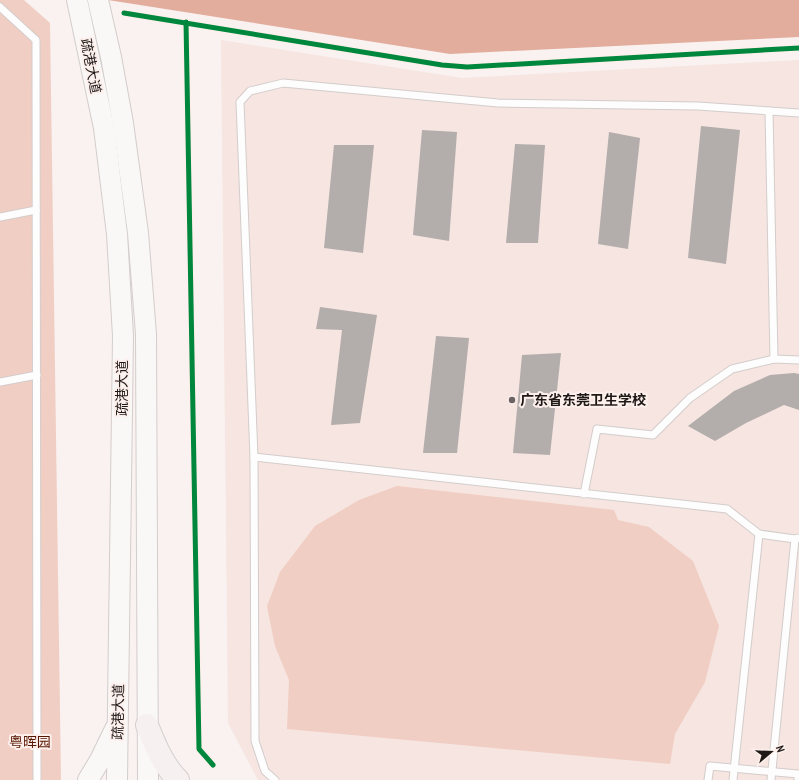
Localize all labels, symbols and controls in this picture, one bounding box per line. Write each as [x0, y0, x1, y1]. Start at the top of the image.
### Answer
street label: 疏港大道 [77, 37, 105, 95]
street label: 疏港大道 [113, 360, 131, 416]
place label: 广东省东莞卫生学校 [520, 391, 646, 409]
marker: 广东省东莞卫生学校 [507, 395, 517, 405]
street label: 疏港大道 [109, 684, 127, 740]
north arrow [751, 732, 791, 772]
park label: 粤晖园 [9, 733, 51, 751]
text: N [773, 744, 788, 754]

